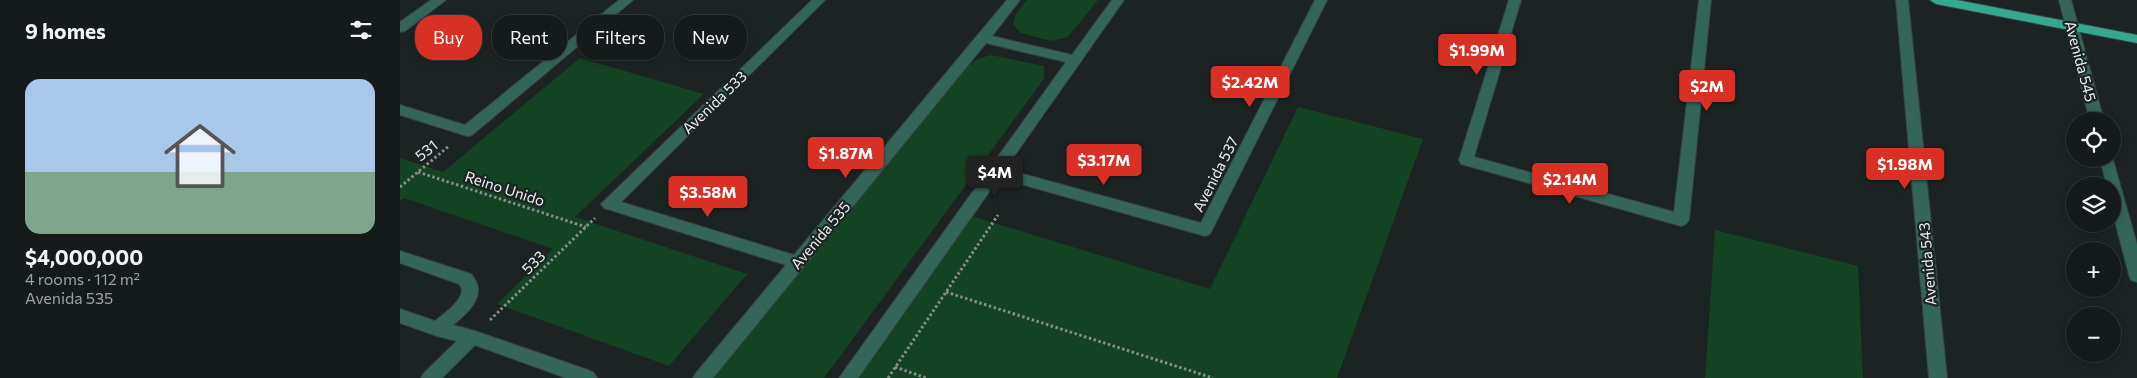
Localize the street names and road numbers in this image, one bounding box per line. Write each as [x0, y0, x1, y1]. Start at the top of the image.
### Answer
street label: Avenida 545 [2062, 18, 2100, 104]
street label: Avenida 533 [678, 67, 750, 137]
street label: Avenida 537 [1188, 133, 1242, 215]
street label: 531 [411, 136, 441, 164]
street label: Reino Unido [463, 167, 547, 209]
street label: Avenida 535 [787, 198, 853, 272]
street label: Avenida 543 [1914, 222, 1940, 306]
street label: 533 [518, 247, 548, 277]

